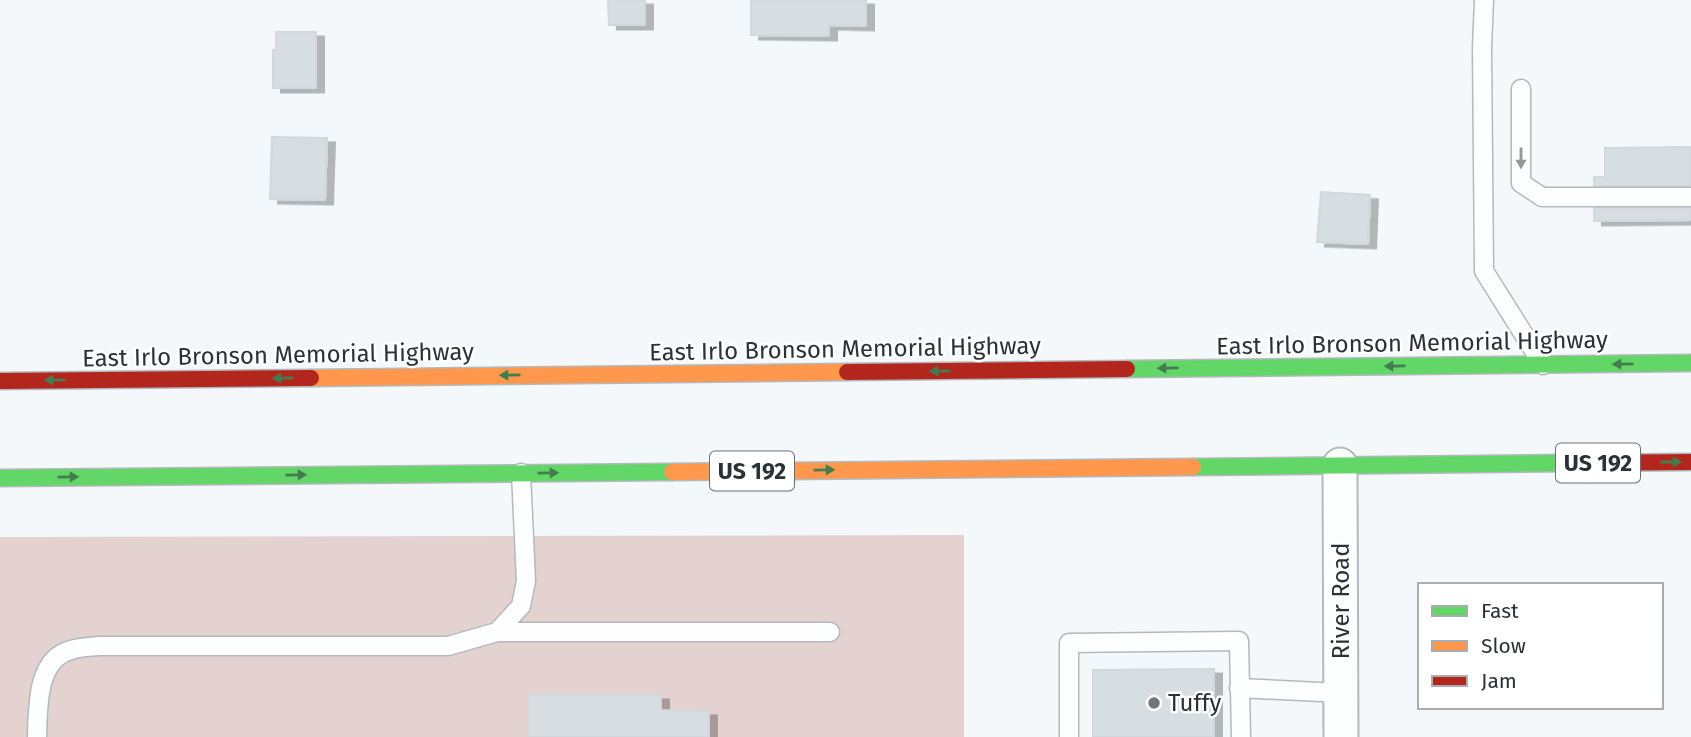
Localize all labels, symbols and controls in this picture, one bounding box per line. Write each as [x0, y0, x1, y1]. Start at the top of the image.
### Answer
one-way arrow [1515, 147, 1527, 169]
street label: East Irlo Bronson Memorial Highway [1216, 326, 1608, 360]
street label: East Irlo Bronson Memorial Highway [649, 332, 1041, 366]
street label: East Irlo Bronson Memorial Highway [82, 338, 474, 372]
one-way arrow [1612, 358, 1634, 370]
one-way arrow [1384, 360, 1406, 372]
one-way arrow [1157, 363, 1179, 374]
one-way arrow [929, 365, 951, 377]
one-way arrow [499, 369, 521, 381]
one-way arrow [271, 372, 293, 384]
one-way arrow [44, 374, 66, 386]
road number: US 192 [1556, 444, 1640, 482]
road number: US 192 [710, 452, 794, 491]
one-way arrow [1660, 456, 1682, 468]
one-way arrow [813, 464, 835, 476]
one-way arrow [537, 467, 559, 479]
one-way arrow [285, 469, 307, 481]
one-way arrow [57, 471, 79, 483]
street label: River Road [1327, 542, 1355, 660]
legend [1418, 583, 1663, 709]
text: Fast [1481, 598, 1519, 624]
text: Slow [1481, 633, 1526, 659]
text: Jam [1481, 668, 1517, 694]
place label: Tuffy [1168, 689, 1221, 717]
marker: Tuffy [1146, 695, 1162, 711]

